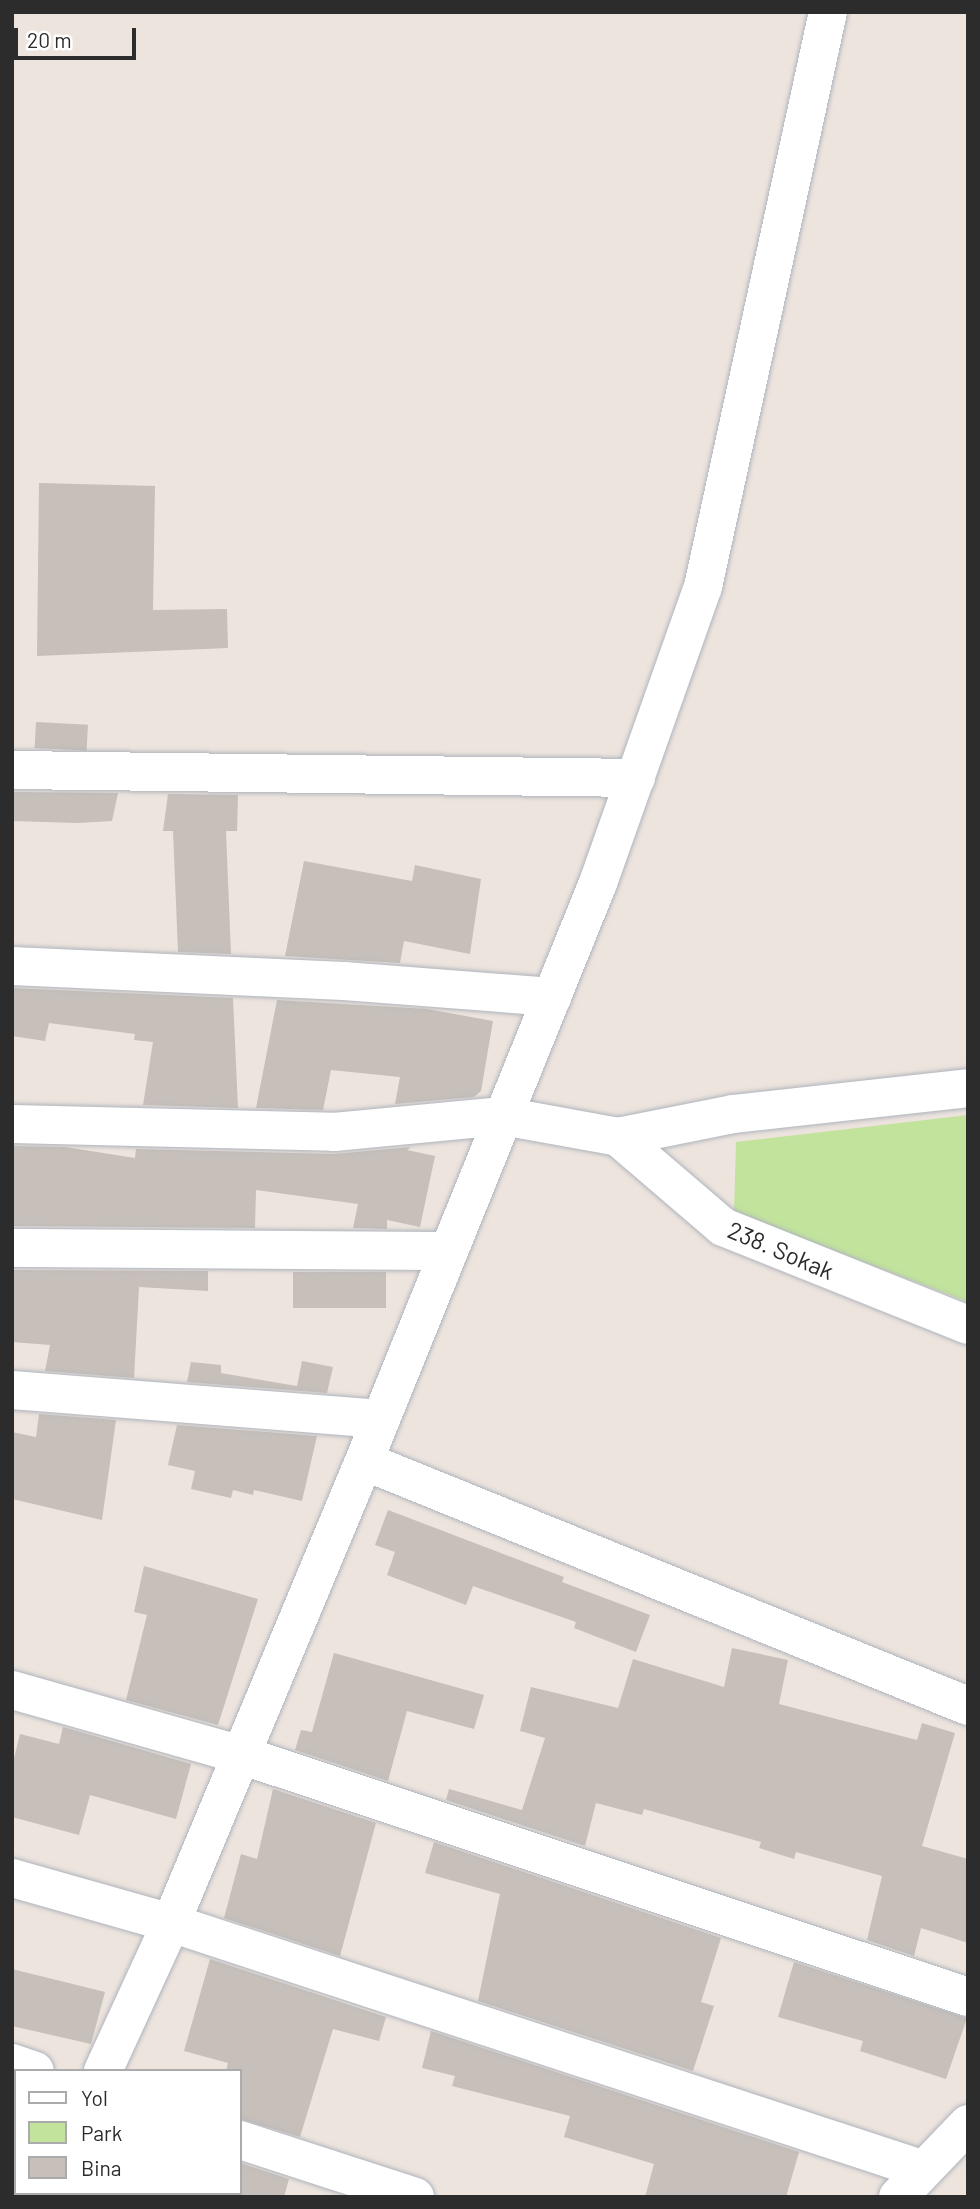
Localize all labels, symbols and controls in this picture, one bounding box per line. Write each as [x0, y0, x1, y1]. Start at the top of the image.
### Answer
scale bar [18, 14, 140, 58]
text: 20 m [27, 27, 72, 52]
street label: 238. Sokak [724, 1215, 838, 1285]
legend [14, 2069, 242, 2195]
text: Yol [81, 2085, 108, 2110]
text: Park [81, 2120, 122, 2145]
text: Bina [81, 2155, 122, 2180]

